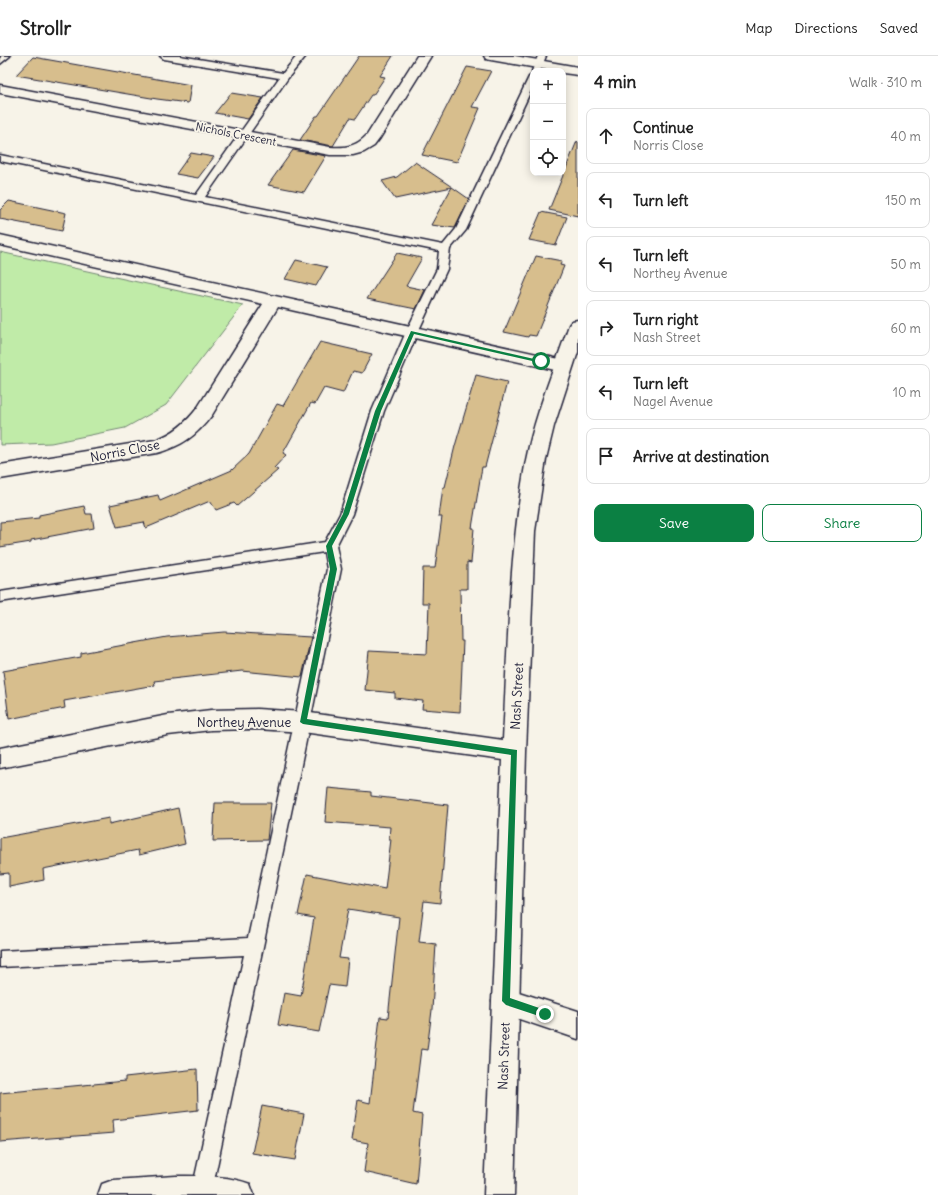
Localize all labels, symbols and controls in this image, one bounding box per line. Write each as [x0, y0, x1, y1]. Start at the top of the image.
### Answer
text: Strollr [20, 16, 71, 40]
text: Map [745, 19, 772, 37]
text: Directions [794, 19, 858, 37]
text: Saved [880, 19, 918, 37]
map controls [530, 68, 566, 176]
button: + [530, 68, 566, 104]
text: 4 min [594, 71, 636, 93]
text: Walk · 310 m [849, 74, 922, 91]
button: − [530, 104, 566, 140]
text: Continue [633, 118, 694, 137]
street label: Nichols Crescent [195, 119, 278, 149]
icon: ahead [595, 125, 617, 147]
text: 40 m [890, 128, 921, 145]
text: Norris Close [633, 137, 703, 154]
button: locate [530, 140, 566, 176]
icon: left [595, 189, 617, 211]
text: Turn left [633, 191, 688, 210]
text: 150 m [885, 192, 921, 209]
text: Turn left [633, 246, 688, 265]
icon: left [595, 253, 617, 275]
text: 50 m [890, 256, 921, 273]
text: Northey Avenue [633, 265, 727, 282]
text: Turn right [633, 310, 698, 329]
icon: right [595, 317, 617, 339]
text: 60 m [890, 320, 921, 337]
text: Nash Street [633, 329, 701, 346]
route start [532, 352, 550, 370]
text: Turn left [633, 374, 688, 393]
icon: left [595, 381, 617, 403]
text: 10 m [893, 384, 921, 401]
text: Nagel Avenue [633, 393, 713, 410]
street label: Norris Close [89, 436, 161, 466]
icon: arrive [595, 445, 617, 467]
text: Arrive at destination [633, 447, 769, 466]
button: Save [594, 504, 754, 542]
button: Share [762, 504, 922, 542]
street label: Nash Street [507, 661, 527, 730]
street label: Northey Avenue [197, 714, 291, 731]
route end [536, 1005, 554, 1023]
street label: Nash Street [494, 1021, 514, 1090]

